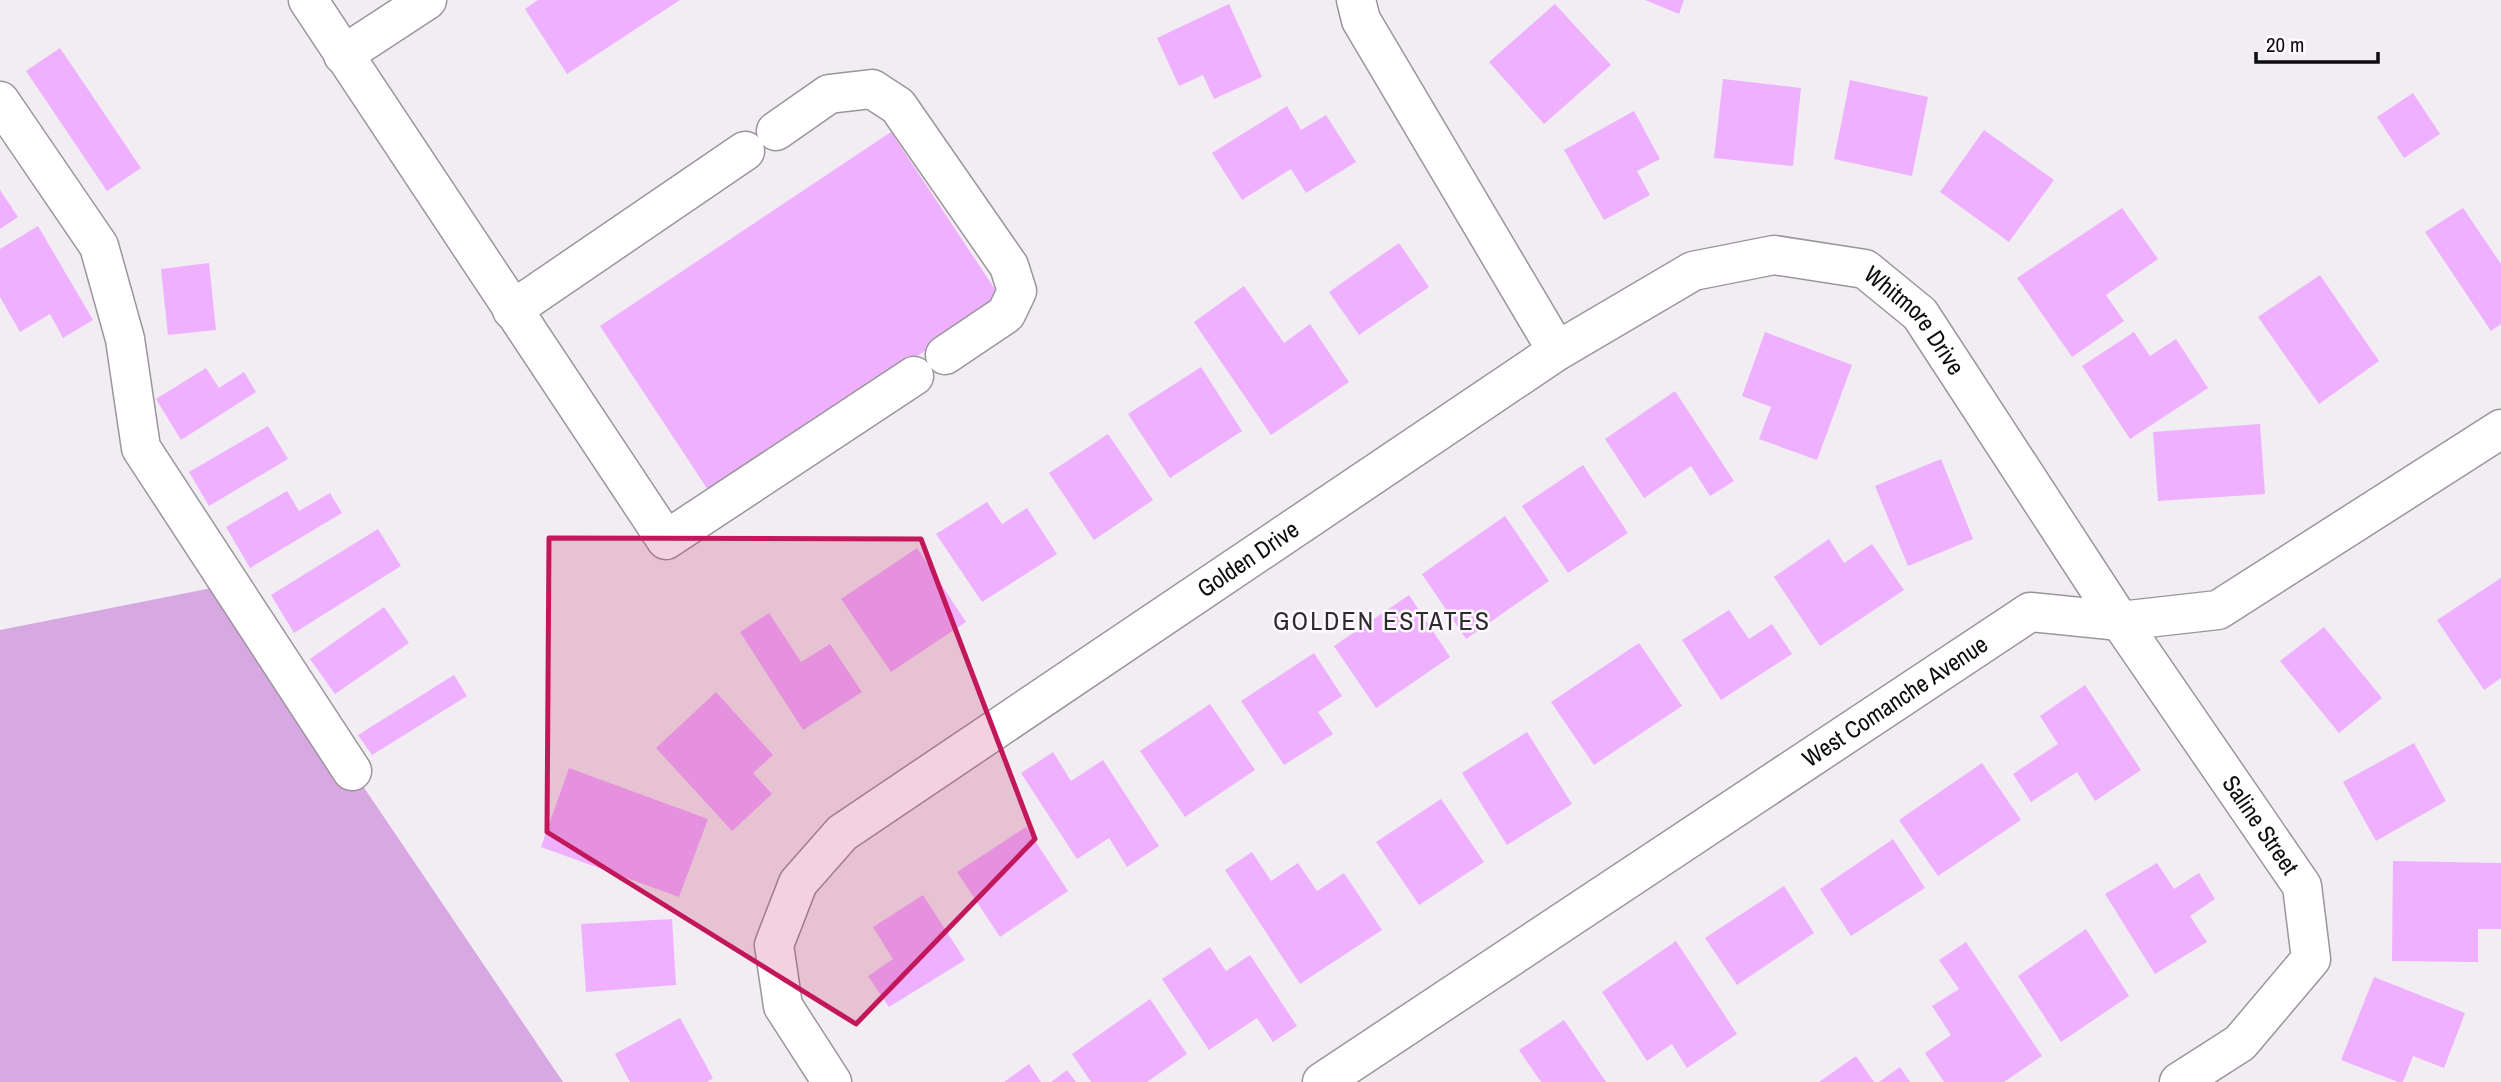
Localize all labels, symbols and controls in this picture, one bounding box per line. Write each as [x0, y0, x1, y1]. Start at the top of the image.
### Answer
scale bar [2256, 21, 2378, 65]
text: 20 m [2266, 30, 2304, 59]
street label: Whitmore Drive [1858, 258, 1972, 381]
street label: Golden Drive [1191, 513, 1305, 604]
district label: GOLDEN ESTATES [1273, 603, 1491, 638]
street label: West Comanche Avenue [1796, 628, 1994, 774]
street label: Saline Street [2216, 769, 2307, 881]

